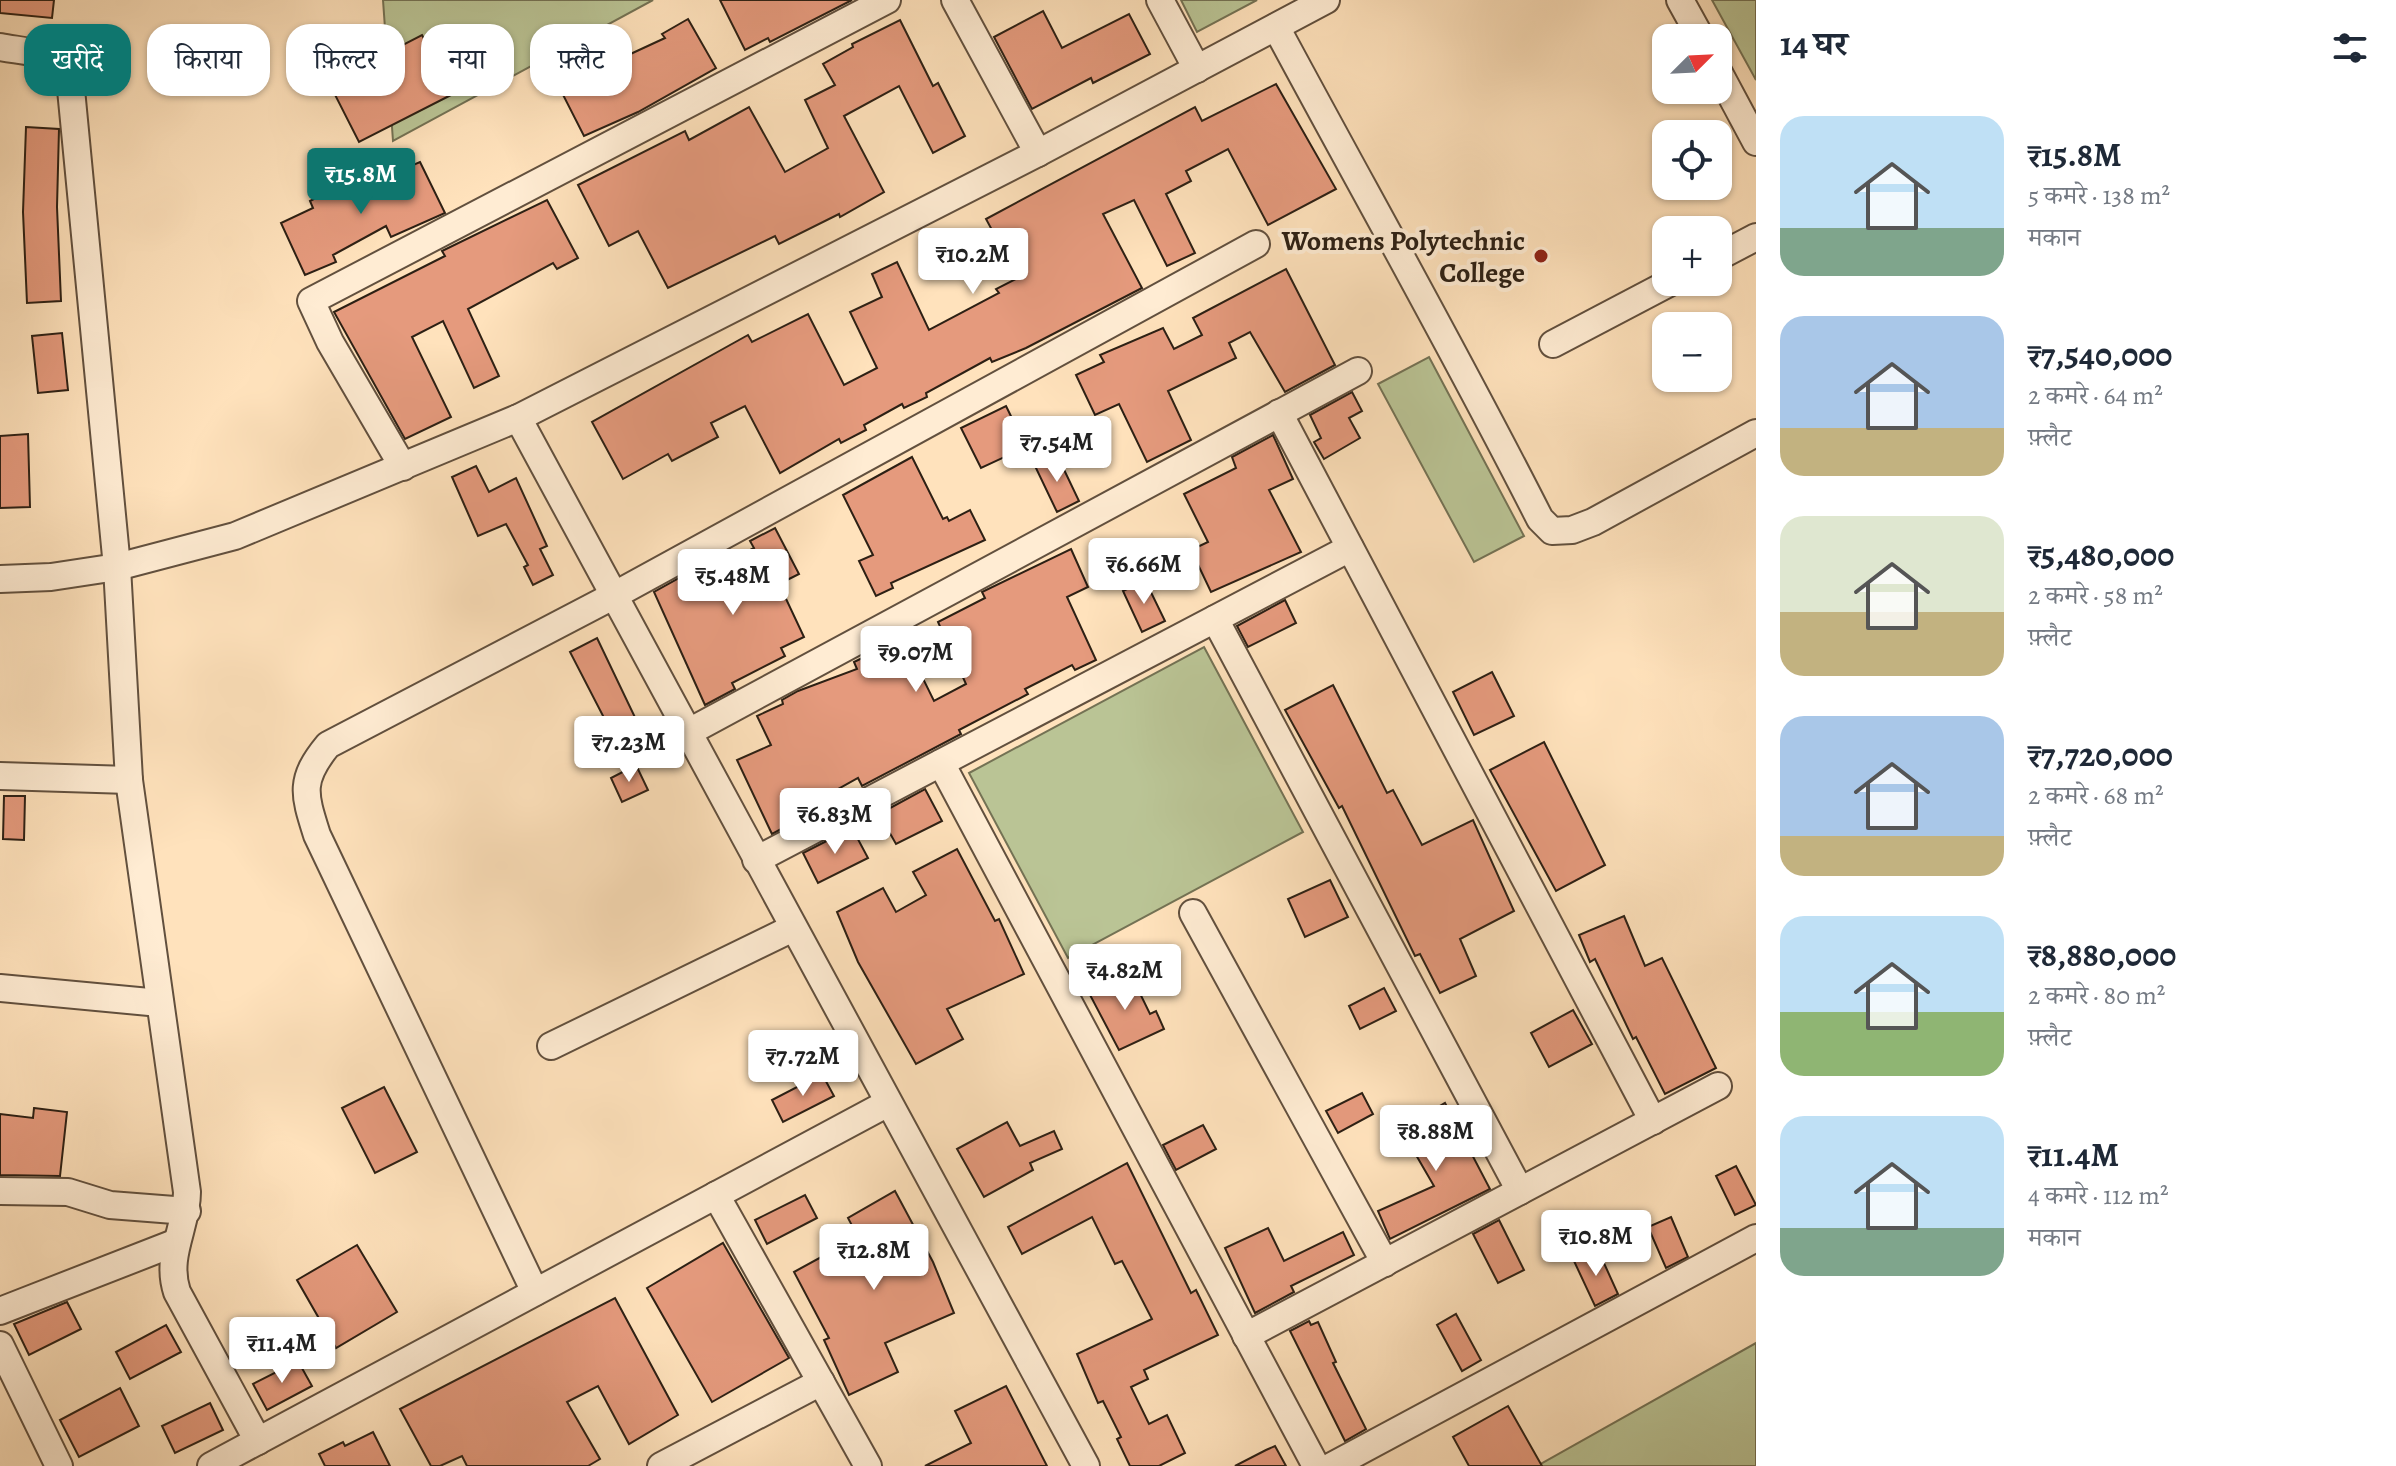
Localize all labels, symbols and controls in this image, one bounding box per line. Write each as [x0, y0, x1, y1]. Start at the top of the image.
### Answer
text: 14 घर [1780, 20, 1848, 67]
chip: खरीदें [24, 24, 131, 96]
chip: किराया [147, 24, 270, 96]
chip: फ़िल्टर [286, 24, 405, 96]
chip: नया [421, 24, 514, 96]
chip: फ़्लैट [530, 24, 632, 96]
north arrow [1652, 24, 1732, 104]
map controls [1652, 24, 1732, 392]
icon: filters [2328, 26, 2372, 70]
button: locate [1652, 120, 1732, 200]
text: ₹15.8M [2028, 131, 2122, 178]
pin: ₹15.8M [296, 148, 426, 216]
icon: home [1844, 148, 1940, 244]
text: ₹15.8M [325, 156, 397, 191]
text: 5 कमरे · 138 m² [2028, 178, 2170, 213]
button: + [1652, 216, 1732, 296]
text: मकान [2028, 220, 2081, 255]
place label: Womens Polytechnic College [1281, 222, 1525, 292]
pin: ₹10.2M [908, 228, 1038, 296]
text: ₹10.2M [936, 236, 1010, 271]
marker: Womens Polytechnic College [1532, 247, 1550, 265]
button: − [1652, 312, 1732, 392]
text: ₹7,540,000 [2028, 331, 2172, 378]
icon: home [1844, 348, 1940, 444]
text: 2 कमरे · 64 m² [2028, 378, 2163, 413]
pin: ₹7.54M [992, 416, 1122, 484]
text: फ़्लैट [2028, 420, 2071, 455]
text: ₹7.54M [1020, 424, 1094, 459]
text: ₹5,480,000 [2028, 531, 2174, 578]
pin: ₹6.66M [1079, 538, 1209, 606]
text: ₹6.66M [1106, 546, 1182, 581]
icon: home [1844, 548, 1940, 644]
pin: ₹5.48M [668, 549, 798, 617]
text: ₹5.48M [696, 557, 770, 592]
text: 2 कमरे · 58 m² [2028, 578, 2163, 613]
text: फ़्लैट [2028, 620, 2071, 655]
pin: ₹9.07M [851, 626, 981, 694]
text: ₹9.07M [879, 634, 953, 669]
pin: ₹7.23M [564, 716, 694, 784]
text: ₹7.23M [592, 724, 666, 759]
text: ₹7,720,000 [2028, 731, 2173, 778]
icon: home [1844, 748, 1940, 844]
text: 2 कमरे · 68 m² [2028, 778, 2164, 813]
pin: ₹6.83M [770, 788, 900, 856]
text: ₹6.83M [798, 796, 872, 831]
text: फ़्लैट [2028, 820, 2071, 855]
text: ₹8,880,000 [2028, 931, 2176, 978]
pin: ₹4.82M [1060, 944, 1190, 1012]
icon: home [1844, 948, 1940, 1044]
text: ₹4.82M [1087, 952, 1163, 987]
text: 2 कमरे · 80 m² [2028, 978, 2165, 1013]
text: फ़्लैट [2028, 1020, 2071, 1055]
pin: ₹7.72M [738, 1030, 868, 1098]
text: ₹7.72M [766, 1038, 840, 1073]
pin: ₹8.88M [1371, 1105, 1501, 1173]
text: ₹8.88M [1398, 1113, 1474, 1148]
text: ₹11.4M [2028, 1131, 2119, 1178]
icon: home [1844, 1148, 1940, 1244]
text: 4 कमरे · 112 m² [2028, 1178, 2169, 1213]
pin: ₹10.8M [1531, 1210, 1661, 1278]
text: ₹10.8M [1559, 1218, 1633, 1253]
text: मकान [2028, 1220, 2081, 1255]
pin: ₹12.8M [809, 1224, 939, 1292]
text: ₹12.8M [837, 1232, 911, 1267]
pin: ₹11.4M [217, 1317, 347, 1385]
text: ₹11.4M [247, 1325, 317, 1360]

